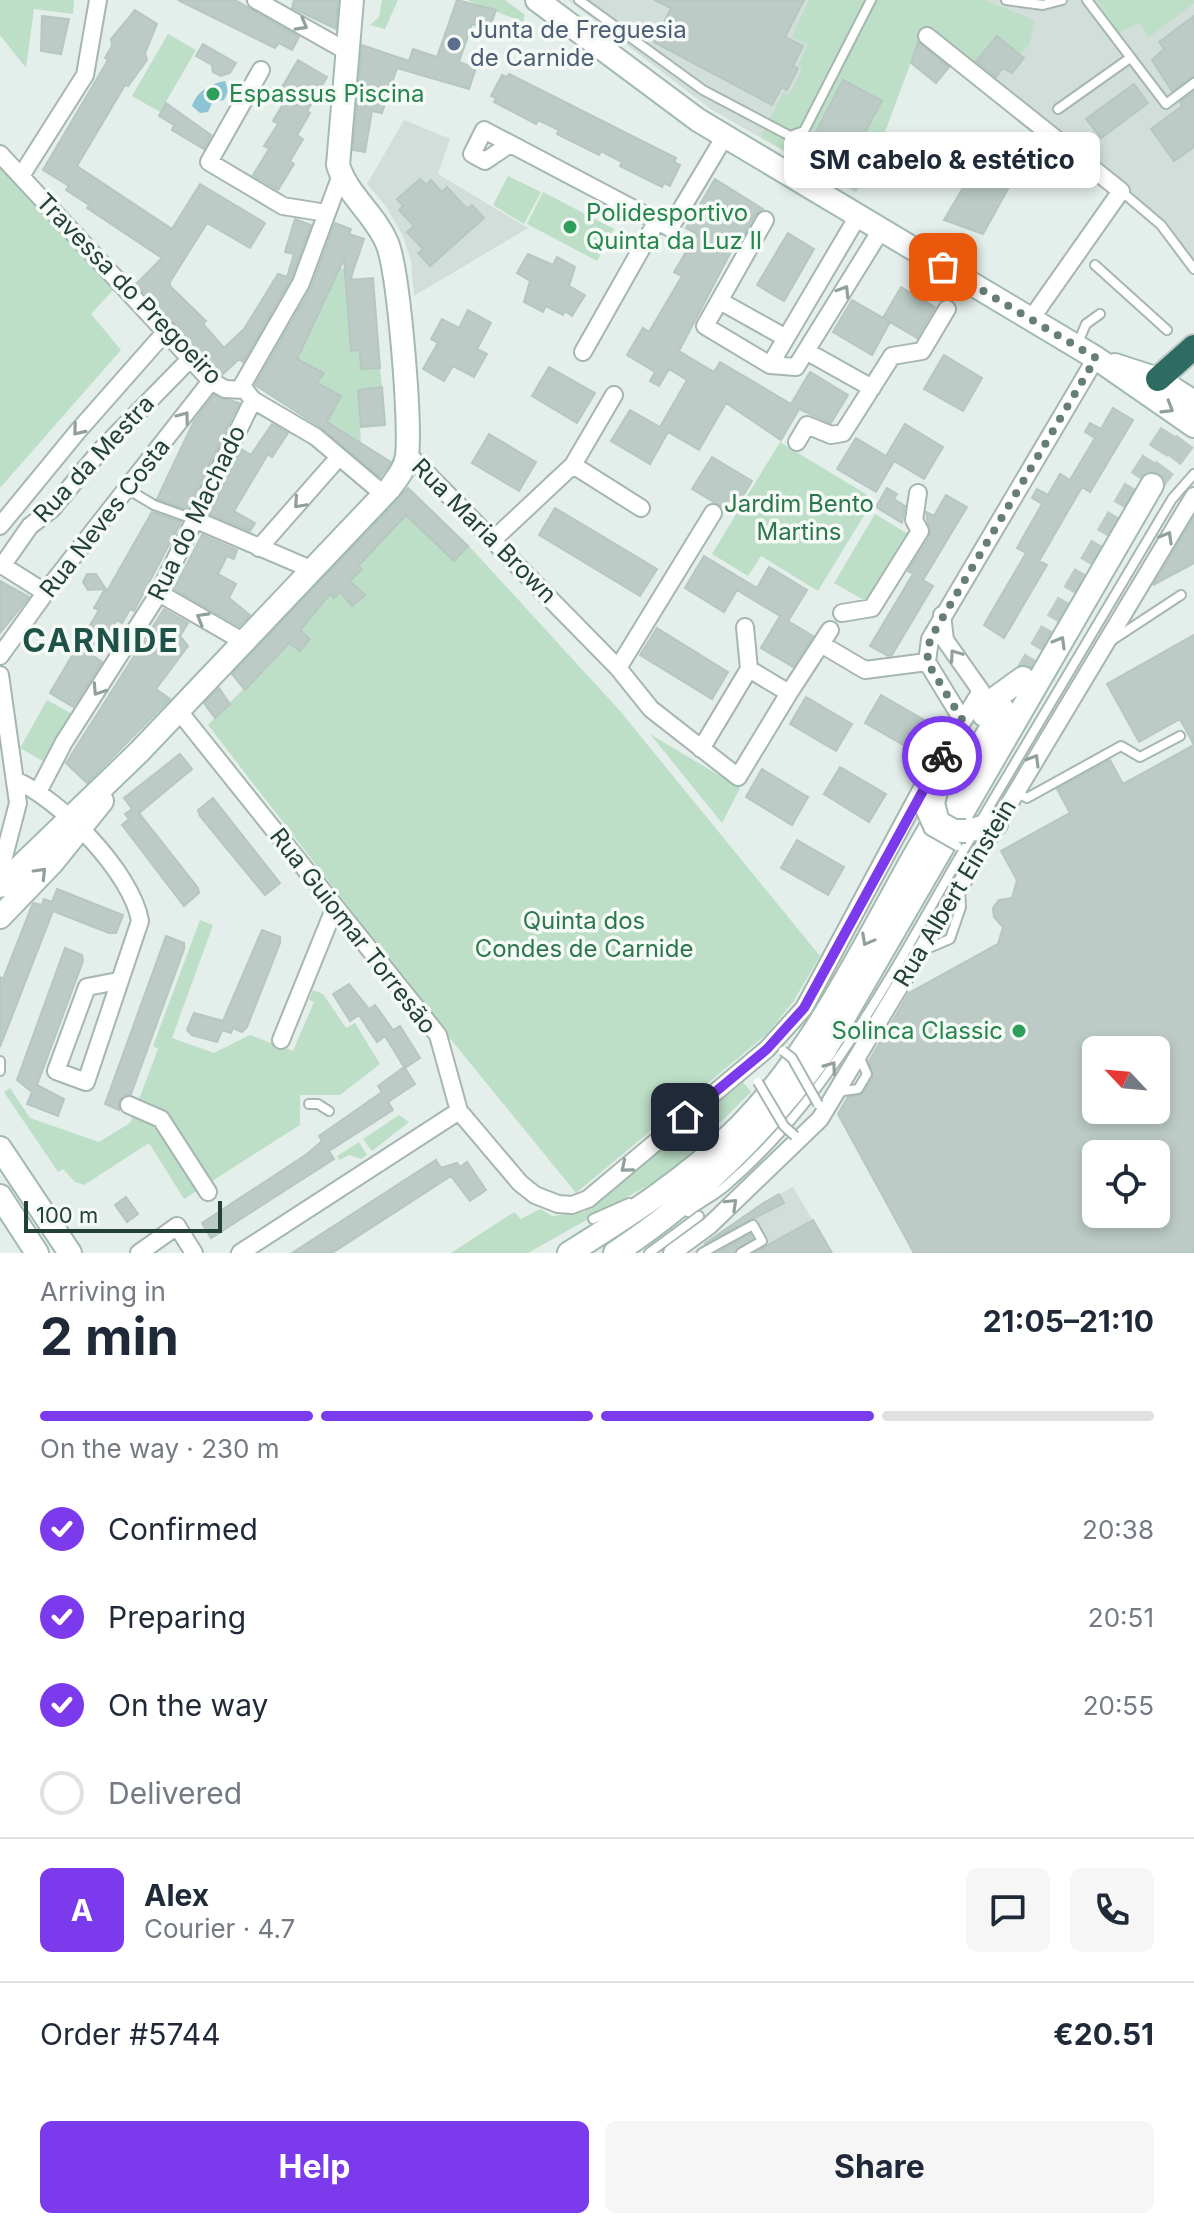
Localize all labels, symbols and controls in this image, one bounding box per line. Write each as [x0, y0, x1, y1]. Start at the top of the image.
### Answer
place label: Junta de Freguesia de Carnide [470, 15, 687, 72]
one-way arrow [294, 16, 308, 31]
marker: Junta de Freguesia de Carnide [445, 35, 463, 53]
place label: Espassus Piscina [229, 79, 424, 108]
marker: Espassus Piscina [204, 85, 222, 103]
callout: SM cabelo & estético [785, 131, 1101, 187]
text: SM cabelo & estético [809, 144, 1075, 175]
street label: Travessa do Pregoeiro [30, 187, 228, 390]
place label: Polidesportivo Quinta da Luz II [586, 198, 762, 255]
marker: Polidesportivo Quinta da Luz II [561, 218, 579, 236]
pin [909, 233, 977, 301]
icon: bag [921, 245, 965, 289]
one-way arrow [834, 285, 849, 300]
street label: Rua da Mestra [27, 389, 160, 528]
one-way arrow [1159, 398, 1174, 414]
one-way arrow [174, 411, 188, 426]
street label: Rua do Machado [142, 420, 252, 605]
one-way arrow [73, 421, 88, 436]
street label: Rua Neves Costa [33, 432, 176, 603]
street label: Rua Maria Brown [406, 452, 563, 609]
park label: Jardim Bento Martins [724, 489, 874, 546]
one-way arrow [294, 493, 309, 508]
one-way arrow [1157, 531, 1173, 546]
one-way arrow [197, 612, 211, 628]
district label: CARNIDE [22, 621, 180, 660]
one-way arrow [1050, 637, 1066, 651]
one-way arrow [950, 650, 965, 664]
one-way arrow [92, 682, 107, 696]
courier [902, 716, 982, 796]
icon: bike [920, 734, 964, 778]
one-way arrow [1024, 754, 1040, 769]
street label: Rua Albert Einstein [887, 794, 1022, 992]
street label: Rua Guiomar Torresão [264, 822, 443, 1039]
one-way arrow [32, 868, 47, 882]
park label: Quinta dos Condes de Carnide [475, 906, 693, 963]
one-way arrow [862, 932, 877, 946]
place label: Solinca Classic [832, 1016, 1003, 1045]
marker: Solinca Classic [1010, 1022, 1028, 1040]
north arrow [1082, 1036, 1170, 1124]
map controls [1082, 1036, 1170, 1228]
one-way arrow [821, 1062, 836, 1076]
pin [651, 1083, 719, 1151]
icon: home [663, 1095, 707, 1139]
button: locate [1082, 1140, 1170, 1228]
one-way arrow [621, 1157, 635, 1172]
scale bar [24, 1197, 222, 1233]
one-way arrow [723, 1199, 737, 1213]
text: 100 m [36, 1202, 98, 1228]
text: Arriving in [40, 1276, 166, 1307]
text: 21:05–21:10 [983, 1303, 1154, 1339]
text: 2 min [40, 1305, 179, 1368]
text: On the way · 230 m [40, 1433, 280, 1464]
icon: check [40, 1507, 84, 1551]
text: Confirmed [108, 1511, 258, 1547]
text: 20:38 [1082, 1514, 1154, 1545]
icon: check [40, 1595, 84, 1639]
text: Preparing [108, 1599, 246, 1635]
text: 20:51 [1088, 1602, 1154, 1633]
icon: check [40, 1683, 84, 1727]
text: On the way [108, 1687, 268, 1723]
text: 20:55 [1083, 1690, 1154, 1721]
text: Delivered [108, 1775, 242, 1811]
button: chat [966, 1868, 1050, 1952]
button: phone [1070, 1868, 1154, 1952]
text: Alex [144, 1877, 209, 1913]
text: A [71, 1892, 93, 1928]
text: Courier · 4.7 [144, 1913, 295, 1944]
text: Order #5744 [40, 2016, 221, 2052]
text: €20.51 [1053, 2016, 1154, 2052]
button: Help [40, 2121, 589, 2213]
button: Share [605, 2121, 1154, 2213]

